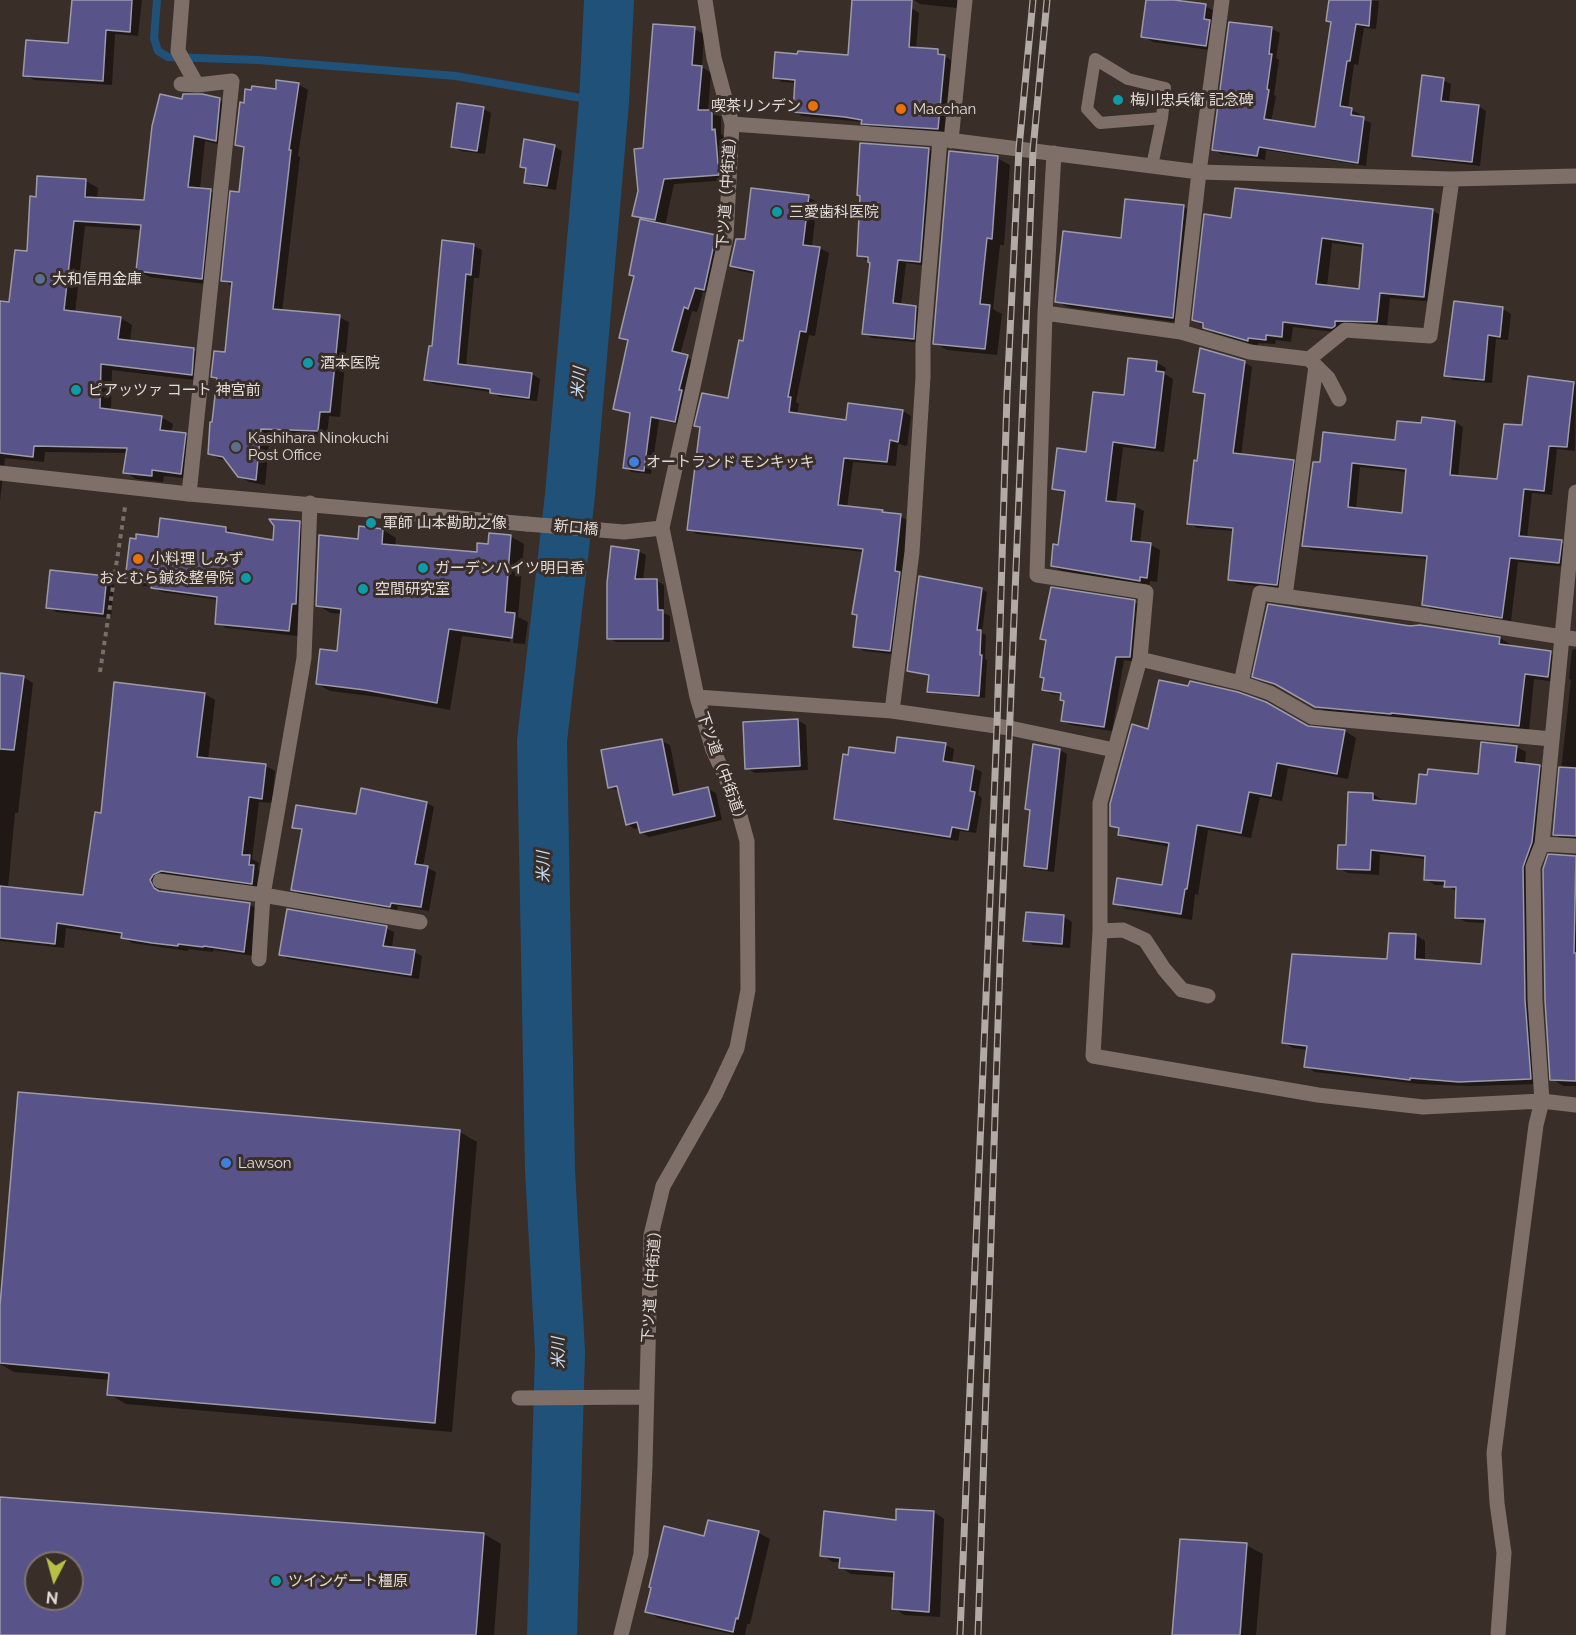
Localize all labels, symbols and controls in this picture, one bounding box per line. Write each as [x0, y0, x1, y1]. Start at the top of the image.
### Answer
place label: 梅川忠兵衛 記念碑 [1130, 91, 1254, 109]
marker: 梅川忠兵衛 記念碑 [1111, 93, 1125, 107]
place label: 喫茶リンデン [711, 97, 801, 115]
marker: 喫茶リンデン [806, 99, 820, 113]
place label: Macchan [913, 100, 976, 118]
marker: Macchan [894, 102, 908, 116]
street label: 下ツ道（中街道） [714, 129, 740, 249]
place label: 三愛歯科医院 [789, 203, 879, 221]
marker: 三愛歯科医院 [770, 205, 784, 219]
place label: 大和信用金庫 [52, 270, 142, 288]
marker: 大和信用金庫 [33, 272, 47, 286]
place label: 酒本医院 [320, 354, 380, 372]
marker: 酒本医院 [301, 356, 315, 370]
water label: 米川 [568, 366, 590, 400]
place label: ピアッツァ コート 神宮前 [88, 381, 261, 399]
marker: ピアッツァ コート 神宮前 [69, 383, 83, 397]
place label: Kashihara Ninokuchi Post Office [248, 429, 389, 464]
marker: Kashihara Ninokuchi Post Office [229, 440, 243, 454]
place label: オートランド モンキッキ [646, 453, 815, 471]
marker: オートランド モンキッキ [627, 455, 641, 469]
place label: 軍師 山本勘助之像 [383, 514, 507, 532]
marker: 軍師 山本勘助之像 [364, 516, 378, 530]
street label: 新口橋 [553, 517, 599, 539]
place label: 小料理 しみず [150, 550, 244, 568]
marker: 小料理 しみず [131, 552, 145, 566]
place label: ガーデンハイツ明日香 [435, 559, 585, 577]
marker: ガーデンハイツ明日香 [416, 561, 430, 575]
place label: おとむら鍼灸整骨院 [99, 569, 234, 587]
marker: おとむら鍼灸整骨院 [239, 571, 253, 585]
place label: 空間研究室 [375, 580, 450, 598]
marker: 空間研究室 [356, 582, 370, 596]
street label: 下ツ道（中街道） [693, 710, 751, 828]
water label: 米川 [534, 851, 554, 883]
place label: Lawson [238, 1154, 292, 1172]
marker: Lawson [219, 1156, 233, 1170]
street label: 下ツ道（中街道） [639, 1223, 665, 1343]
water label: 米川 [549, 1337, 569, 1369]
north arrow [24, 1551, 84, 1611]
place label: ツインゲート橿原 [288, 1572, 408, 1590]
marker: ツインゲート橿原 [269, 1574, 283, 1588]
text: N [45, 1587, 59, 1607]

